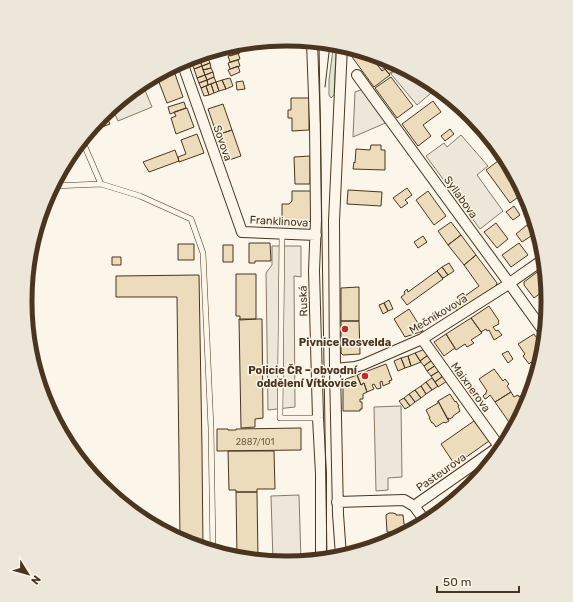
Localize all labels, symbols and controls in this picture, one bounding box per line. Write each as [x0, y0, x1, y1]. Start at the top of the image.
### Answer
street label: Sovova [210, 124, 235, 163]
street label: Syllabova [441, 174, 480, 221]
street label: Franklinova [249, 213, 309, 230]
street label: Ruská [296, 285, 311, 317]
street label: Mečnikovova [407, 292, 470, 337]
marker: Pivnice Rosvelda [340, 324, 350, 334]
place label: Pivnice Rosvelda [299, 336, 391, 349]
street label: Maixnerova [448, 360, 493, 415]
place label: Policie ČR – obvodní oddělení Vítkovice [248, 363, 358, 390]
marker: Policie ČR – obvodní oddělení Vítkovice [360, 371, 370, 381]
house number: 2887/101 [236, 437, 274, 447]
street label: Pasteurova [414, 450, 469, 494]
north arrow [8, 554, 48, 594]
scale bar [437, 568, 519, 594]
text: N [28, 573, 43, 587]
text: 50 m [443, 575, 471, 589]

